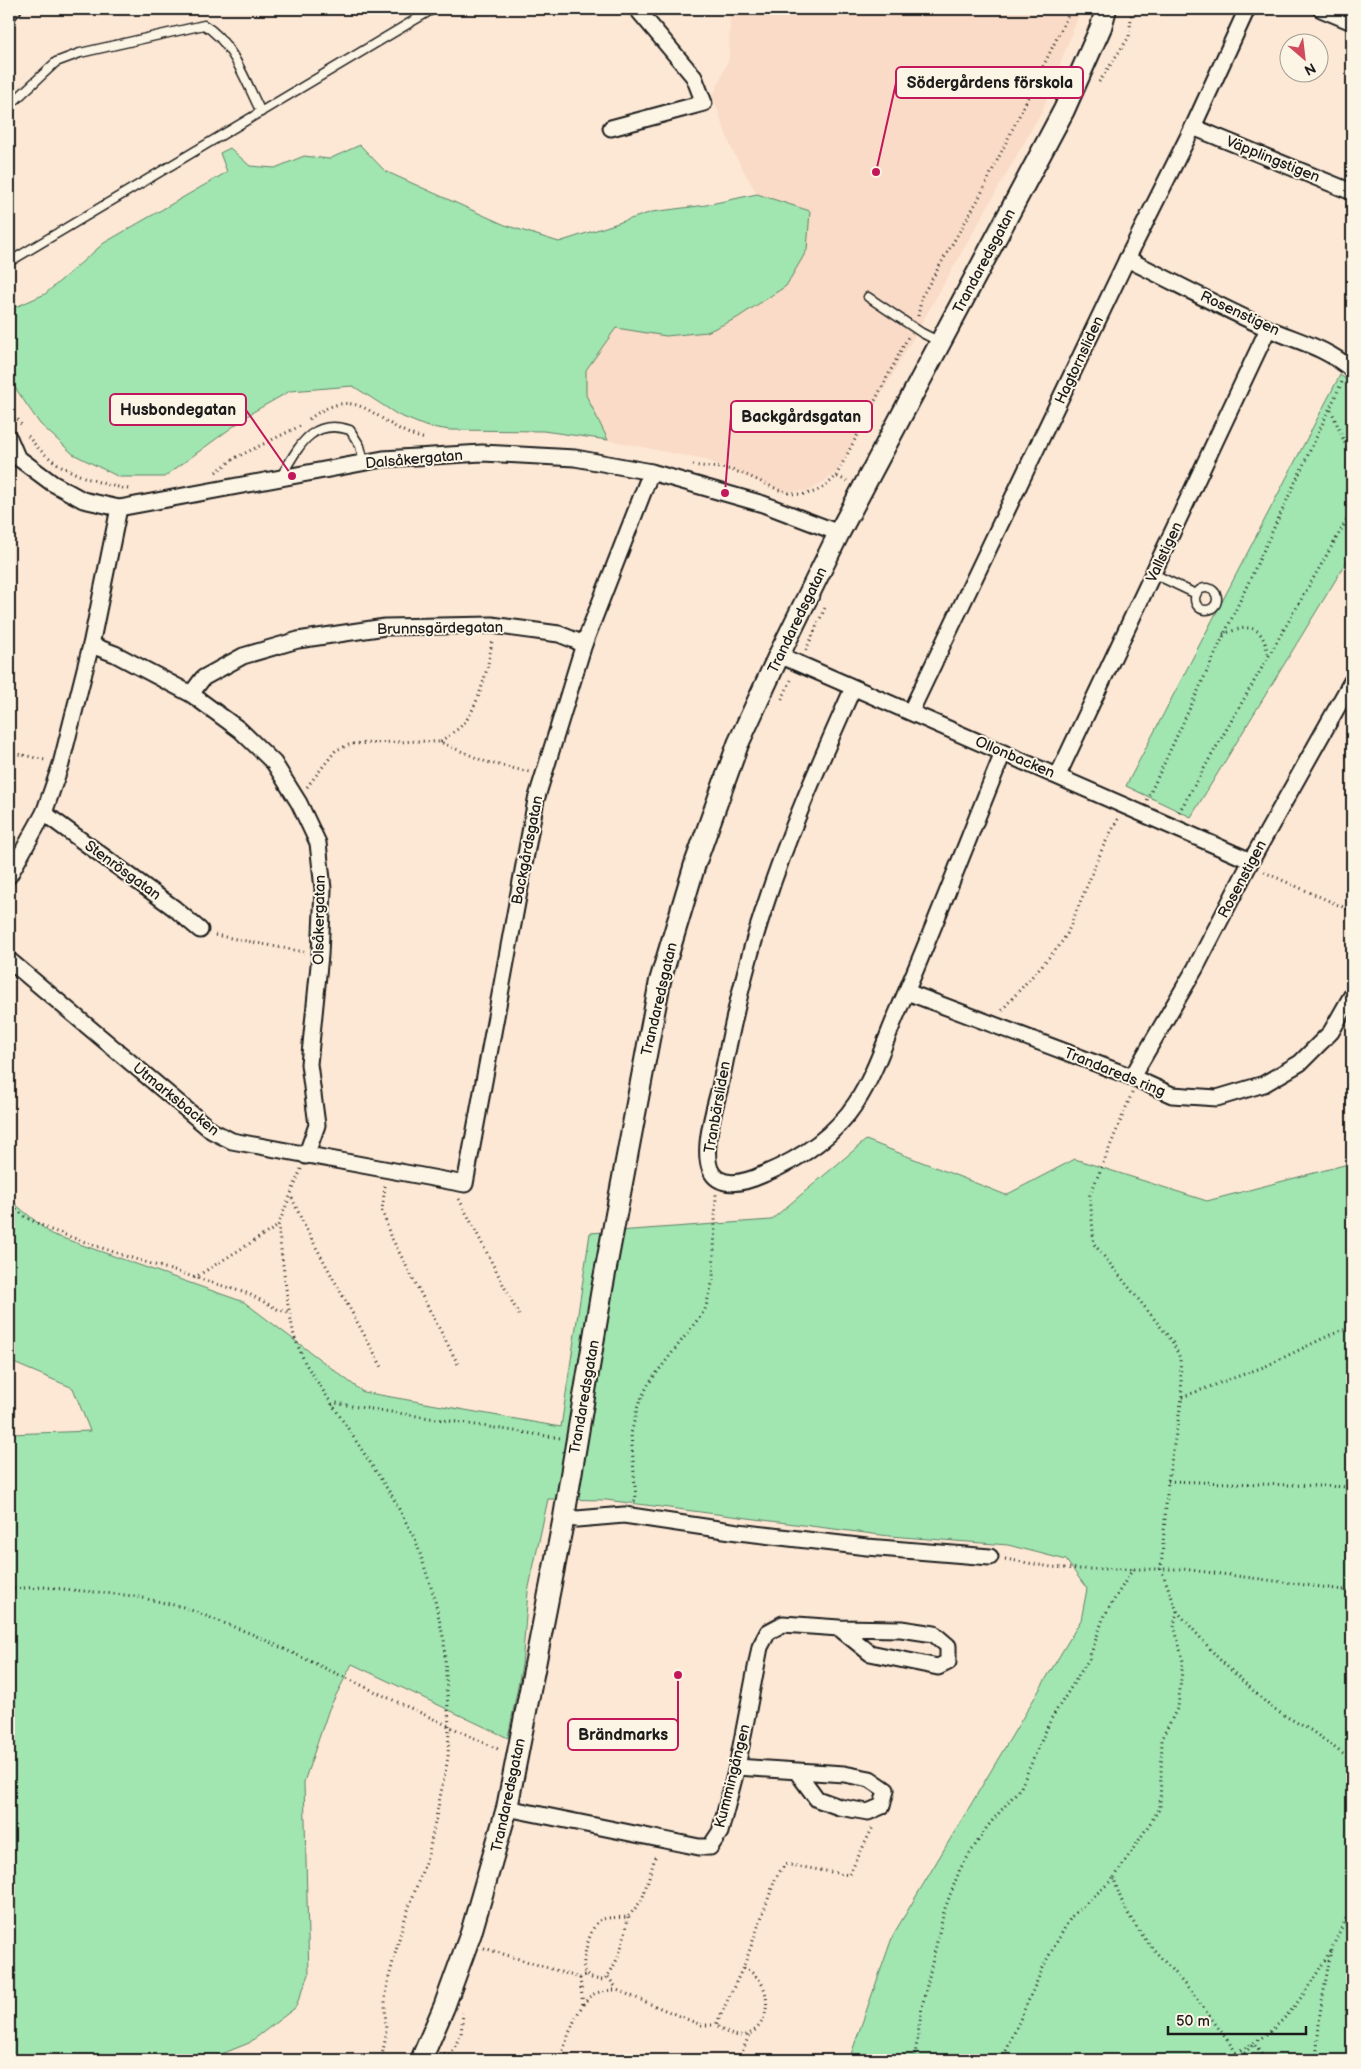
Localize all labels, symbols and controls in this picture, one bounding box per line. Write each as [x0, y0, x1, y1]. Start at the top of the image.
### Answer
north arrow [1278, 32, 1328, 82]
text: N [1301, 59, 1319, 79]
callout: Södergårdens förskola [896, 67, 1083, 98]
text: Södergårdens förskola [907, 73, 1073, 93]
street label: Väpplingstigen [1223, 132, 1323, 187]
street label: Trandaredsgatan [949, 206, 1020, 317]
street label: Rosenstigen [1197, 287, 1283, 340]
street label: Hagtornsliden [1051, 313, 1108, 407]
callout: Husbondegatan [110, 394, 246, 425]
text: Husbondegatan [120, 401, 236, 420]
callout: Backgårdsgatan [731, 401, 872, 432]
text: Backgårdsgatan [741, 407, 861, 427]
street label: Dalsåkergatan [364, 446, 464, 473]
street label: Vallstigen [1142, 519, 1187, 586]
street label: Trandaredsgatan [764, 564, 831, 676]
street label: Brunnsgärdegatan [377, 618, 503, 639]
street label: Ollonbacken [972, 732, 1057, 783]
street label: Backgårdsgatan [508, 794, 547, 906]
street label: Stenrösgatan [81, 836, 165, 904]
street label: Rosenstigen [1214, 837, 1271, 921]
street label: Olsåkergatan [309, 875, 330, 965]
street label: Trandaredsgatan [637, 941, 682, 1058]
street label: Trandareds ring [1061, 1044, 1168, 1101]
street label: Utmarksbacken [128, 1059, 223, 1140]
street label: Tranbärsliden [700, 1060, 735, 1155]
street label: Trandaredsgatan [565, 1338, 604, 1456]
callout: Brändmarks [568, 1719, 678, 1750]
street label: Kummingången [710, 1722, 755, 1830]
text: Brändmarks [578, 1726, 668, 1745]
street label: Trandaredsgatan [487, 1737, 530, 1854]
scale bar [1168, 2004, 1306, 2036]
text: 50 m [1176, 2012, 1210, 2031]

